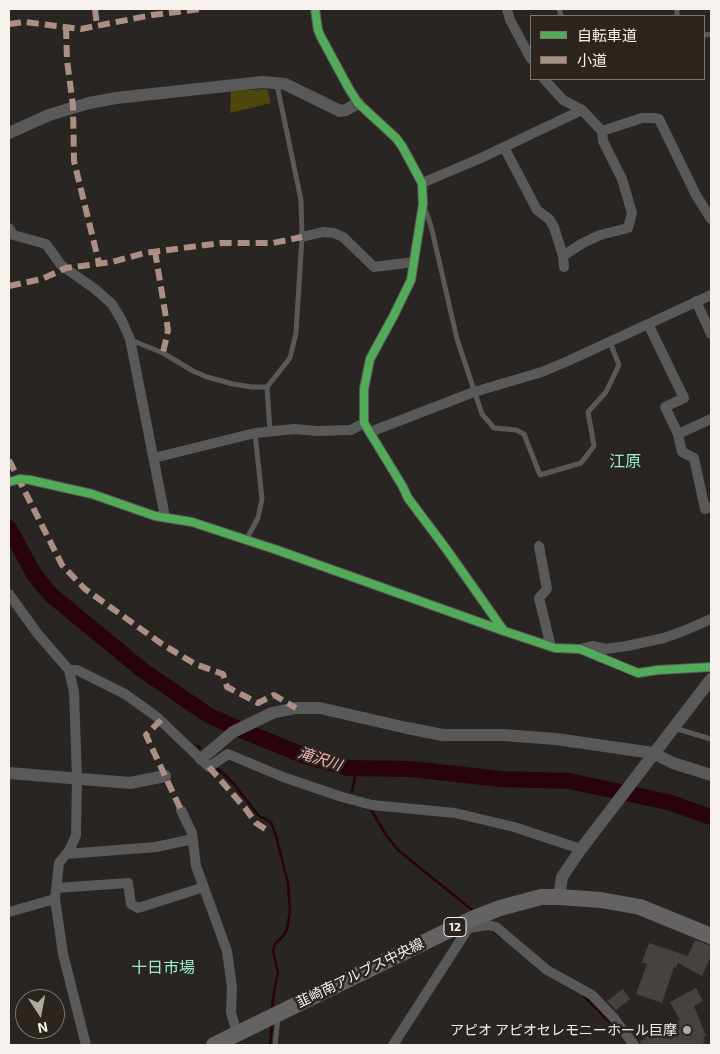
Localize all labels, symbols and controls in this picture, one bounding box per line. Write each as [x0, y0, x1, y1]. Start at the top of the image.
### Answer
legend [530, 15, 705, 80]
text: 自転車道 [577, 26, 637, 44]
text: 小道 [577, 51, 607, 69]
district label: 江原 [609, 452, 641, 472]
water label: 滝沢川 [296, 743, 344, 775]
road number: 12 [444, 918, 466, 936]
street label: 韮崎南アルプス中央線 [293, 935, 427, 1011]
district label: 十日市場 [131, 958, 195, 978]
north arrow [15, 989, 65, 1039]
text: N [36, 1019, 49, 1038]
place label: アピオ アピオセレモニーホール巨摩 [450, 1022, 677, 1038]
marker: アピオ アピオセレモニーホール巨摩 [681, 1024, 693, 1036]

